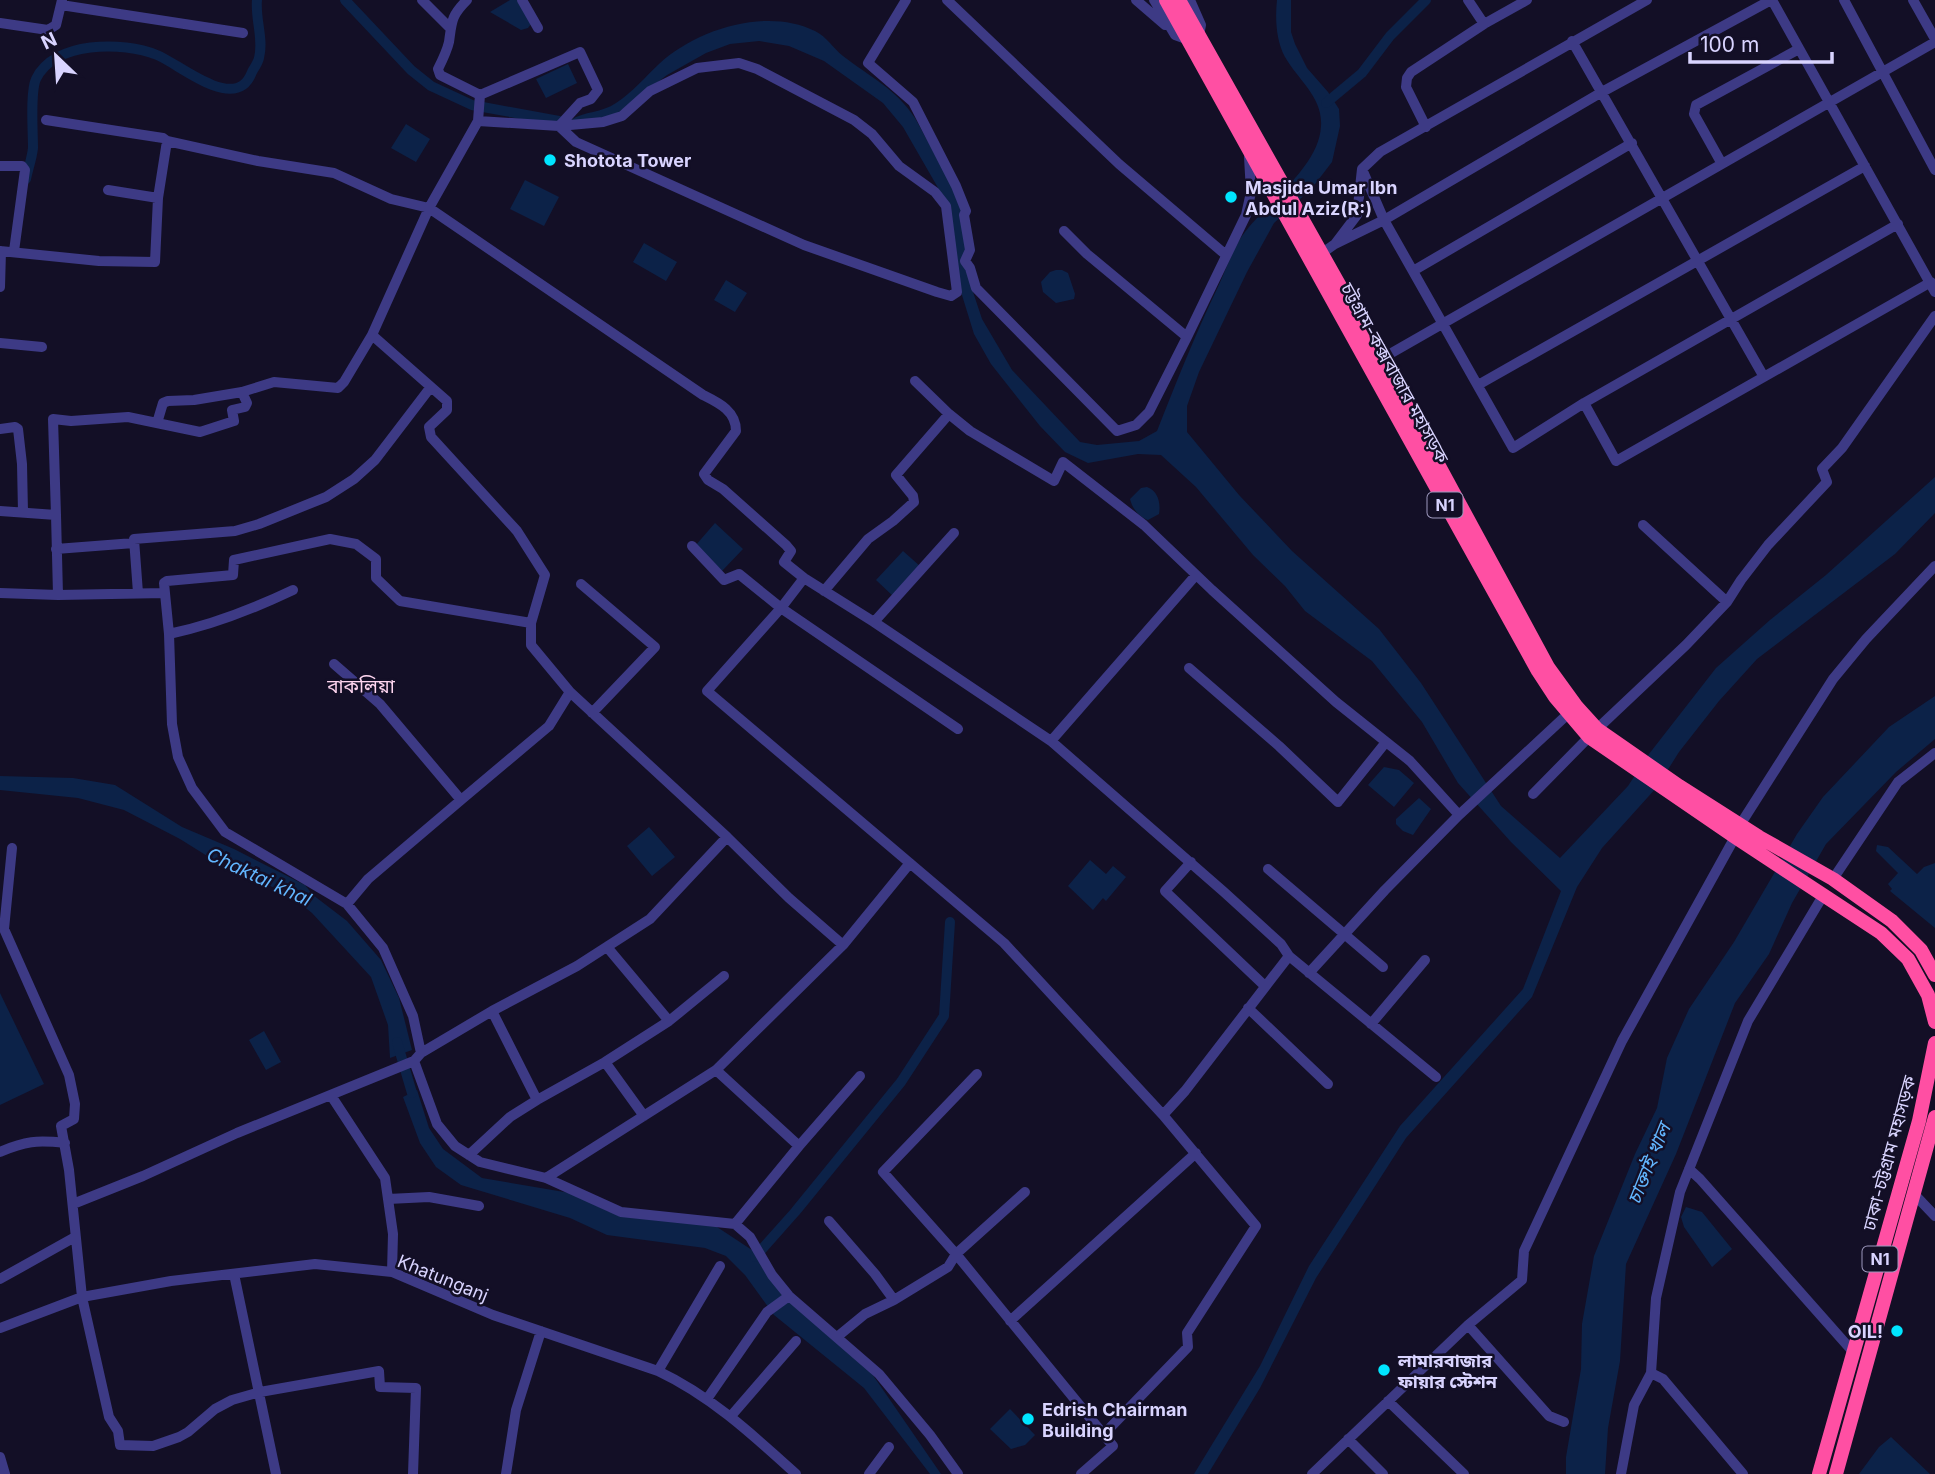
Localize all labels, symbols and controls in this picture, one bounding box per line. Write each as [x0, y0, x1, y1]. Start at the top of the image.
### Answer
north arrow [21, 21, 91, 91]
scale bar [1690, 21, 1832, 65]
text: N [38, 28, 60, 55]
text: 100 m [1700, 32, 1759, 57]
place label: Shotota Tower [564, 150, 691, 171]
marker: Shotota Tower [542, 152, 558, 168]
place label: Masjida Umar Ibn Abdul Aziz(R:) [1245, 177, 1397, 219]
marker: Masjida Umar Ibn Abdul Aziz(R:) [1223, 189, 1239, 205]
street label: চট্টগ্রাম-কক্সবাজার মহাসড়ক [1336, 278, 1454, 467]
road number: N1 [1428, 492, 1462, 518]
district label: বাকলিয়া [326, 675, 396, 698]
water label: Chaktai khal [203, 843, 315, 911]
street label: ঢাকা-চট্টগ্রাম মহাসড়ক [1858, 1073, 1920, 1234]
water label: চাক্তাই খাল [1622, 1117, 1677, 1208]
road number: N1 [1862, 1246, 1898, 1272]
street label: Khatunganj [394, 1250, 492, 1306]
place label: OIL! [1848, 1321, 1883, 1342]
marker: OIL! [1889, 1323, 1905, 1339]
place label: লামারবাজার ফায়ার স্টেশন [1397, 1350, 1498, 1392]
marker: লামারবাজার ফায়ার স্টেশন [1376, 1362, 1392, 1378]
place label: Edrish Chairman Building [1042, 1399, 1188, 1441]
marker: Edrish Chairman Building [1020, 1411, 1036, 1427]

